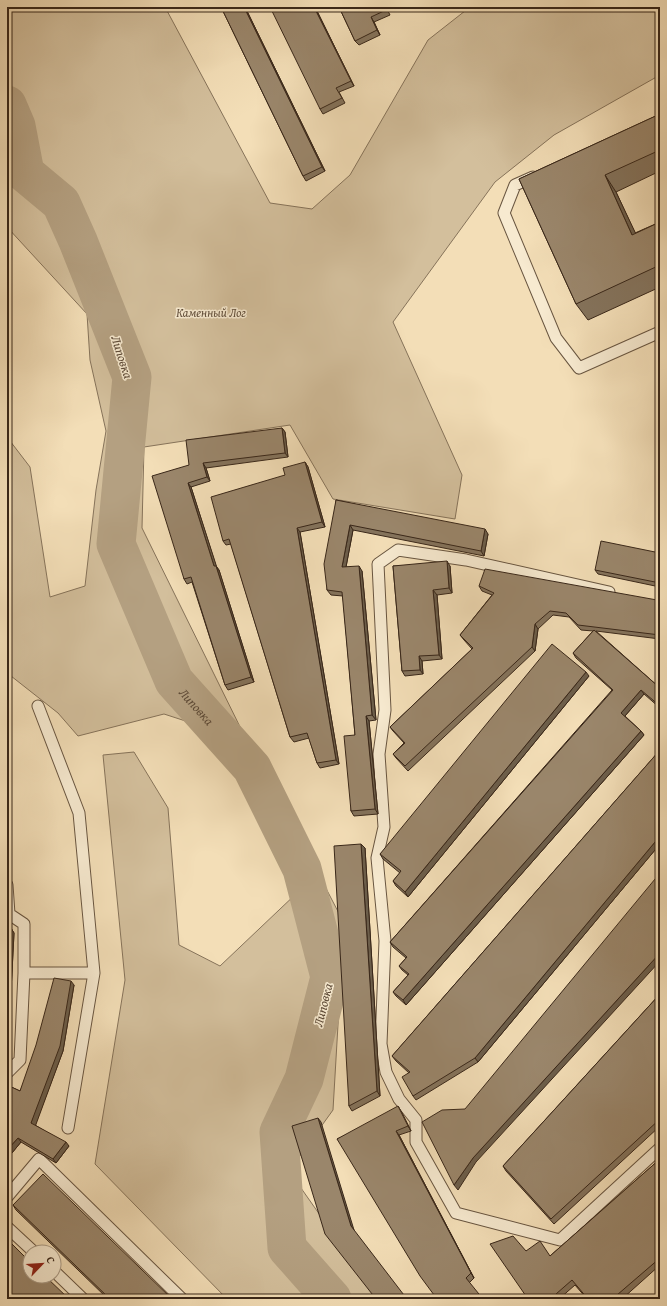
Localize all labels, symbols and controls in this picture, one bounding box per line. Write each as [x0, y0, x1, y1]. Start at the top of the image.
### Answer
park label: Каменный Лог [176, 304, 246, 321]
water label: Липовка [106, 333, 138, 381]
water label: Липовка [175, 683, 219, 729]
water label: Липовка [308, 981, 338, 1029]
north arrow [22, 1244, 62, 1284]
text: С [42, 1254, 60, 1266]

